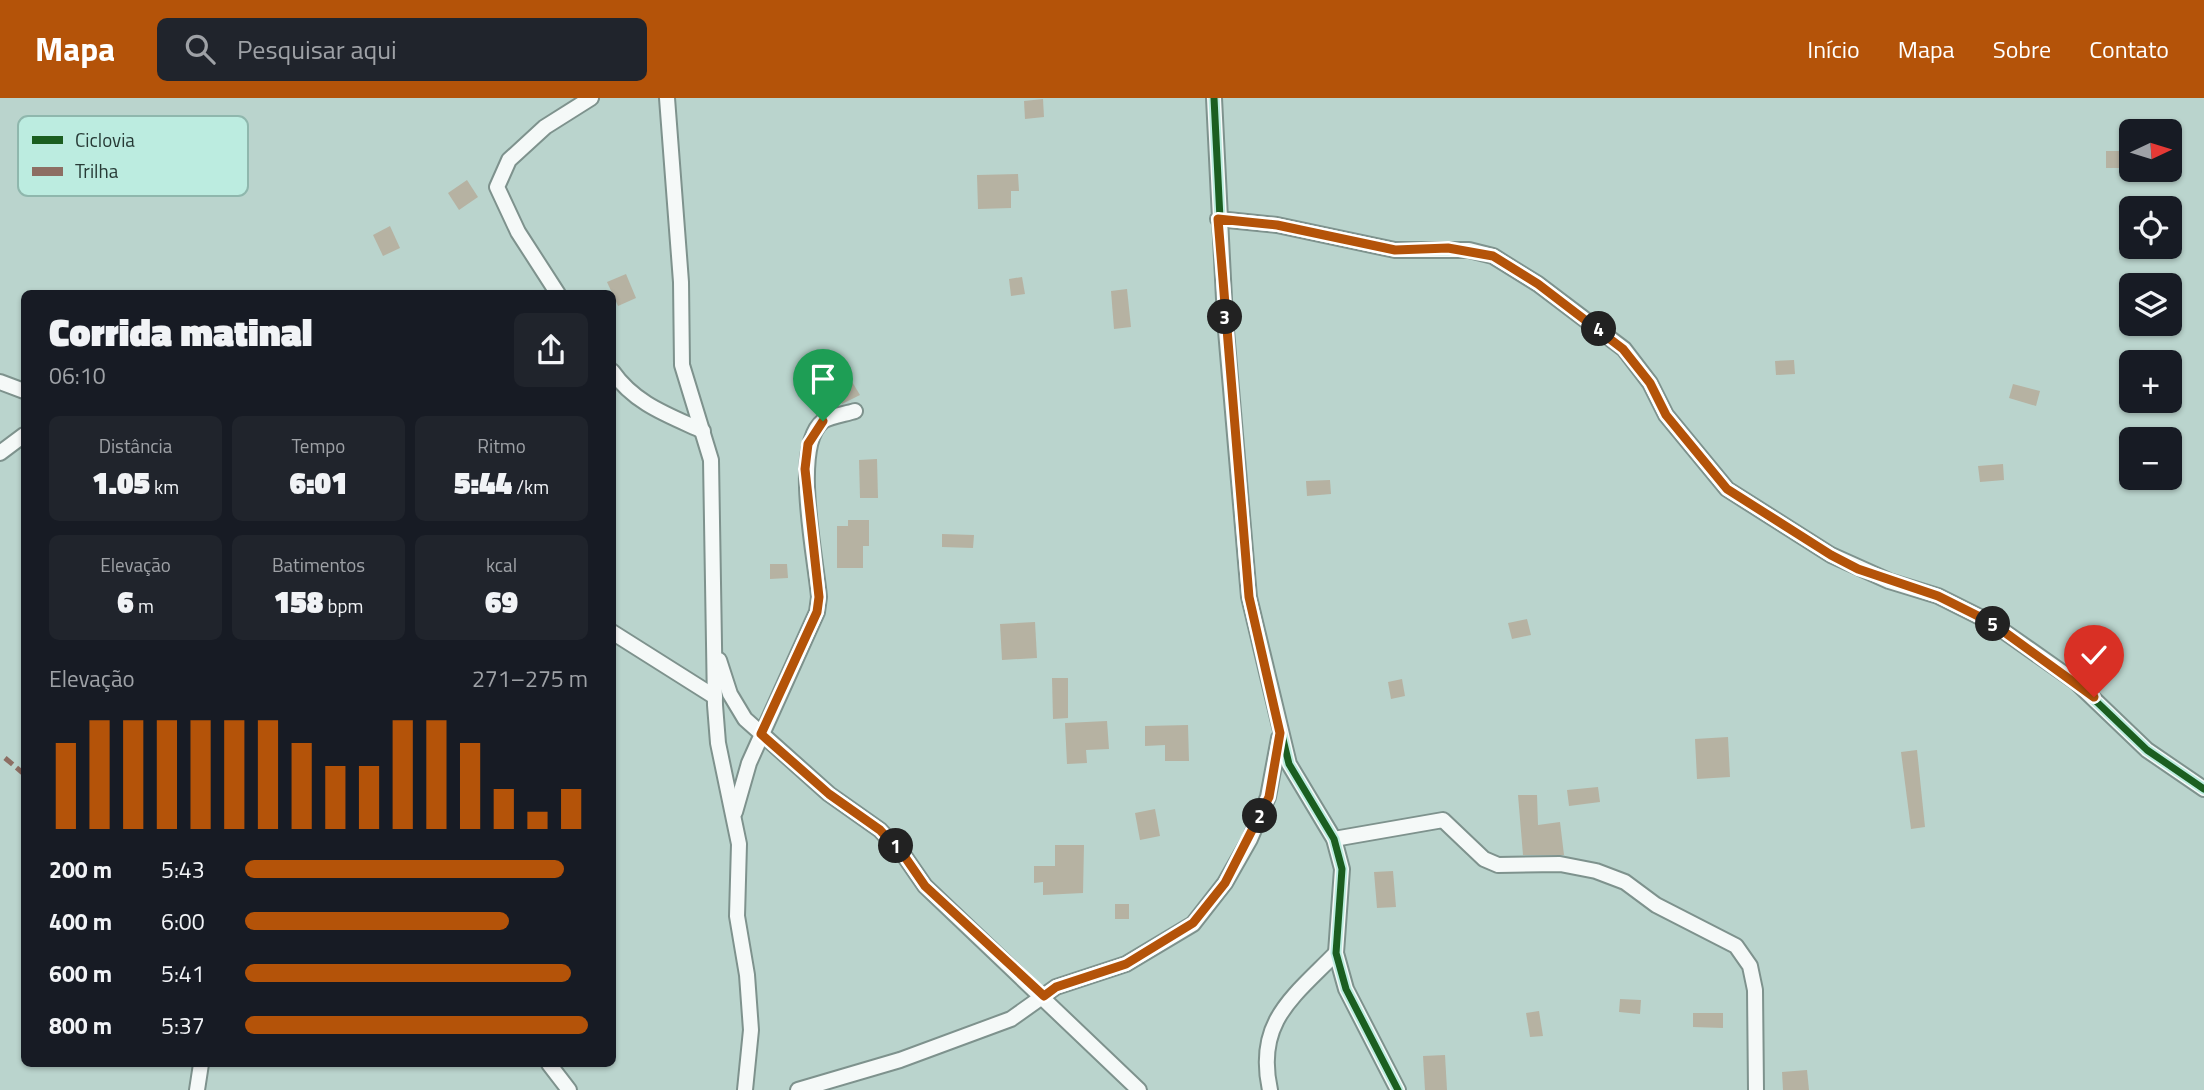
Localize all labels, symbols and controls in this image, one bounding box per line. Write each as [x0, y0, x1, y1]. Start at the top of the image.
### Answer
search box [157, 18, 647, 81]
text: Mapa [35, 24, 115, 74]
icon: search [181, 30, 219, 68]
text: Pesquisar aqui [237, 30, 397, 69]
text: Início [1807, 31, 1860, 67]
text: Mapa [1898, 31, 1955, 67]
text: Sobre [1993, 31, 2051, 67]
text: Contato [2089, 31, 2169, 67]
legend [18, 116, 248, 196]
north arrow [2119, 119, 2182, 182]
map controls [2119, 119, 2182, 490]
text: Ciclovia [75, 125, 135, 154]
text: Trilha [75, 156, 119, 185]
button: locate [2119, 196, 2182, 259]
button: layers [2119, 273, 2182, 336]
pin: 3 [1208, 300, 1242, 334]
text: 3 [1219, 302, 1230, 331]
text: Corrida matinal [49, 303, 312, 361]
pin: 4 [1582, 312, 1616, 346]
button: share [514, 313, 588, 387]
text: 4 [1593, 314, 1604, 343]
pin [793, 349, 853, 421]
button: + [2119, 350, 2182, 413]
text: 06:10 [49, 358, 106, 393]
icon: arrive [804, 360, 842, 398]
button: − [2119, 427, 2182, 490]
text: Distância [99, 431, 172, 460]
text: Tempo [292, 431, 345, 460]
text: Ritmo [477, 431, 526, 460]
text: 1.05 [92, 460, 150, 506]
text: 6:01 [289, 460, 348, 506]
text: 5:44 [454, 460, 512, 506]
text: km [150, 472, 179, 501]
text: /km [512, 472, 549, 501]
text: Elevação [100, 550, 171, 579]
text: Batimentos [272, 550, 365, 579]
text: kcal [486, 550, 517, 579]
text: 6 [117, 579, 134, 625]
text: 158 [274, 579, 323, 625]
text: 69 [485, 579, 518, 625]
text: m [134, 591, 154, 620]
text: bpm [323, 591, 363, 620]
pin: 5 [1976, 606, 2010, 642]
text: 5 [1987, 609, 1998, 638]
pin [2064, 625, 2124, 697]
icon: check [2075, 636, 2113, 674]
text: Elevação [49, 661, 135, 696]
text: 271–275 m [472, 661, 588, 696]
pin: 2 [1242, 798, 1278, 834]
text: 2 [1254, 801, 1265, 830]
pin: 1 [878, 828, 914, 864]
text: 1 [890, 831, 901, 860]
text: 200 m [49, 852, 112, 887]
text: 5:43 [161, 852, 205, 887]
text: 400 m [49, 904, 112, 939]
text: 6:00 [161, 904, 205, 939]
text: 600 m [49, 956, 112, 991]
text: 5:41 [161, 956, 205, 991]
text: 800 m [49, 1008, 112, 1043]
text: 5:37 [161, 1008, 205, 1043]

